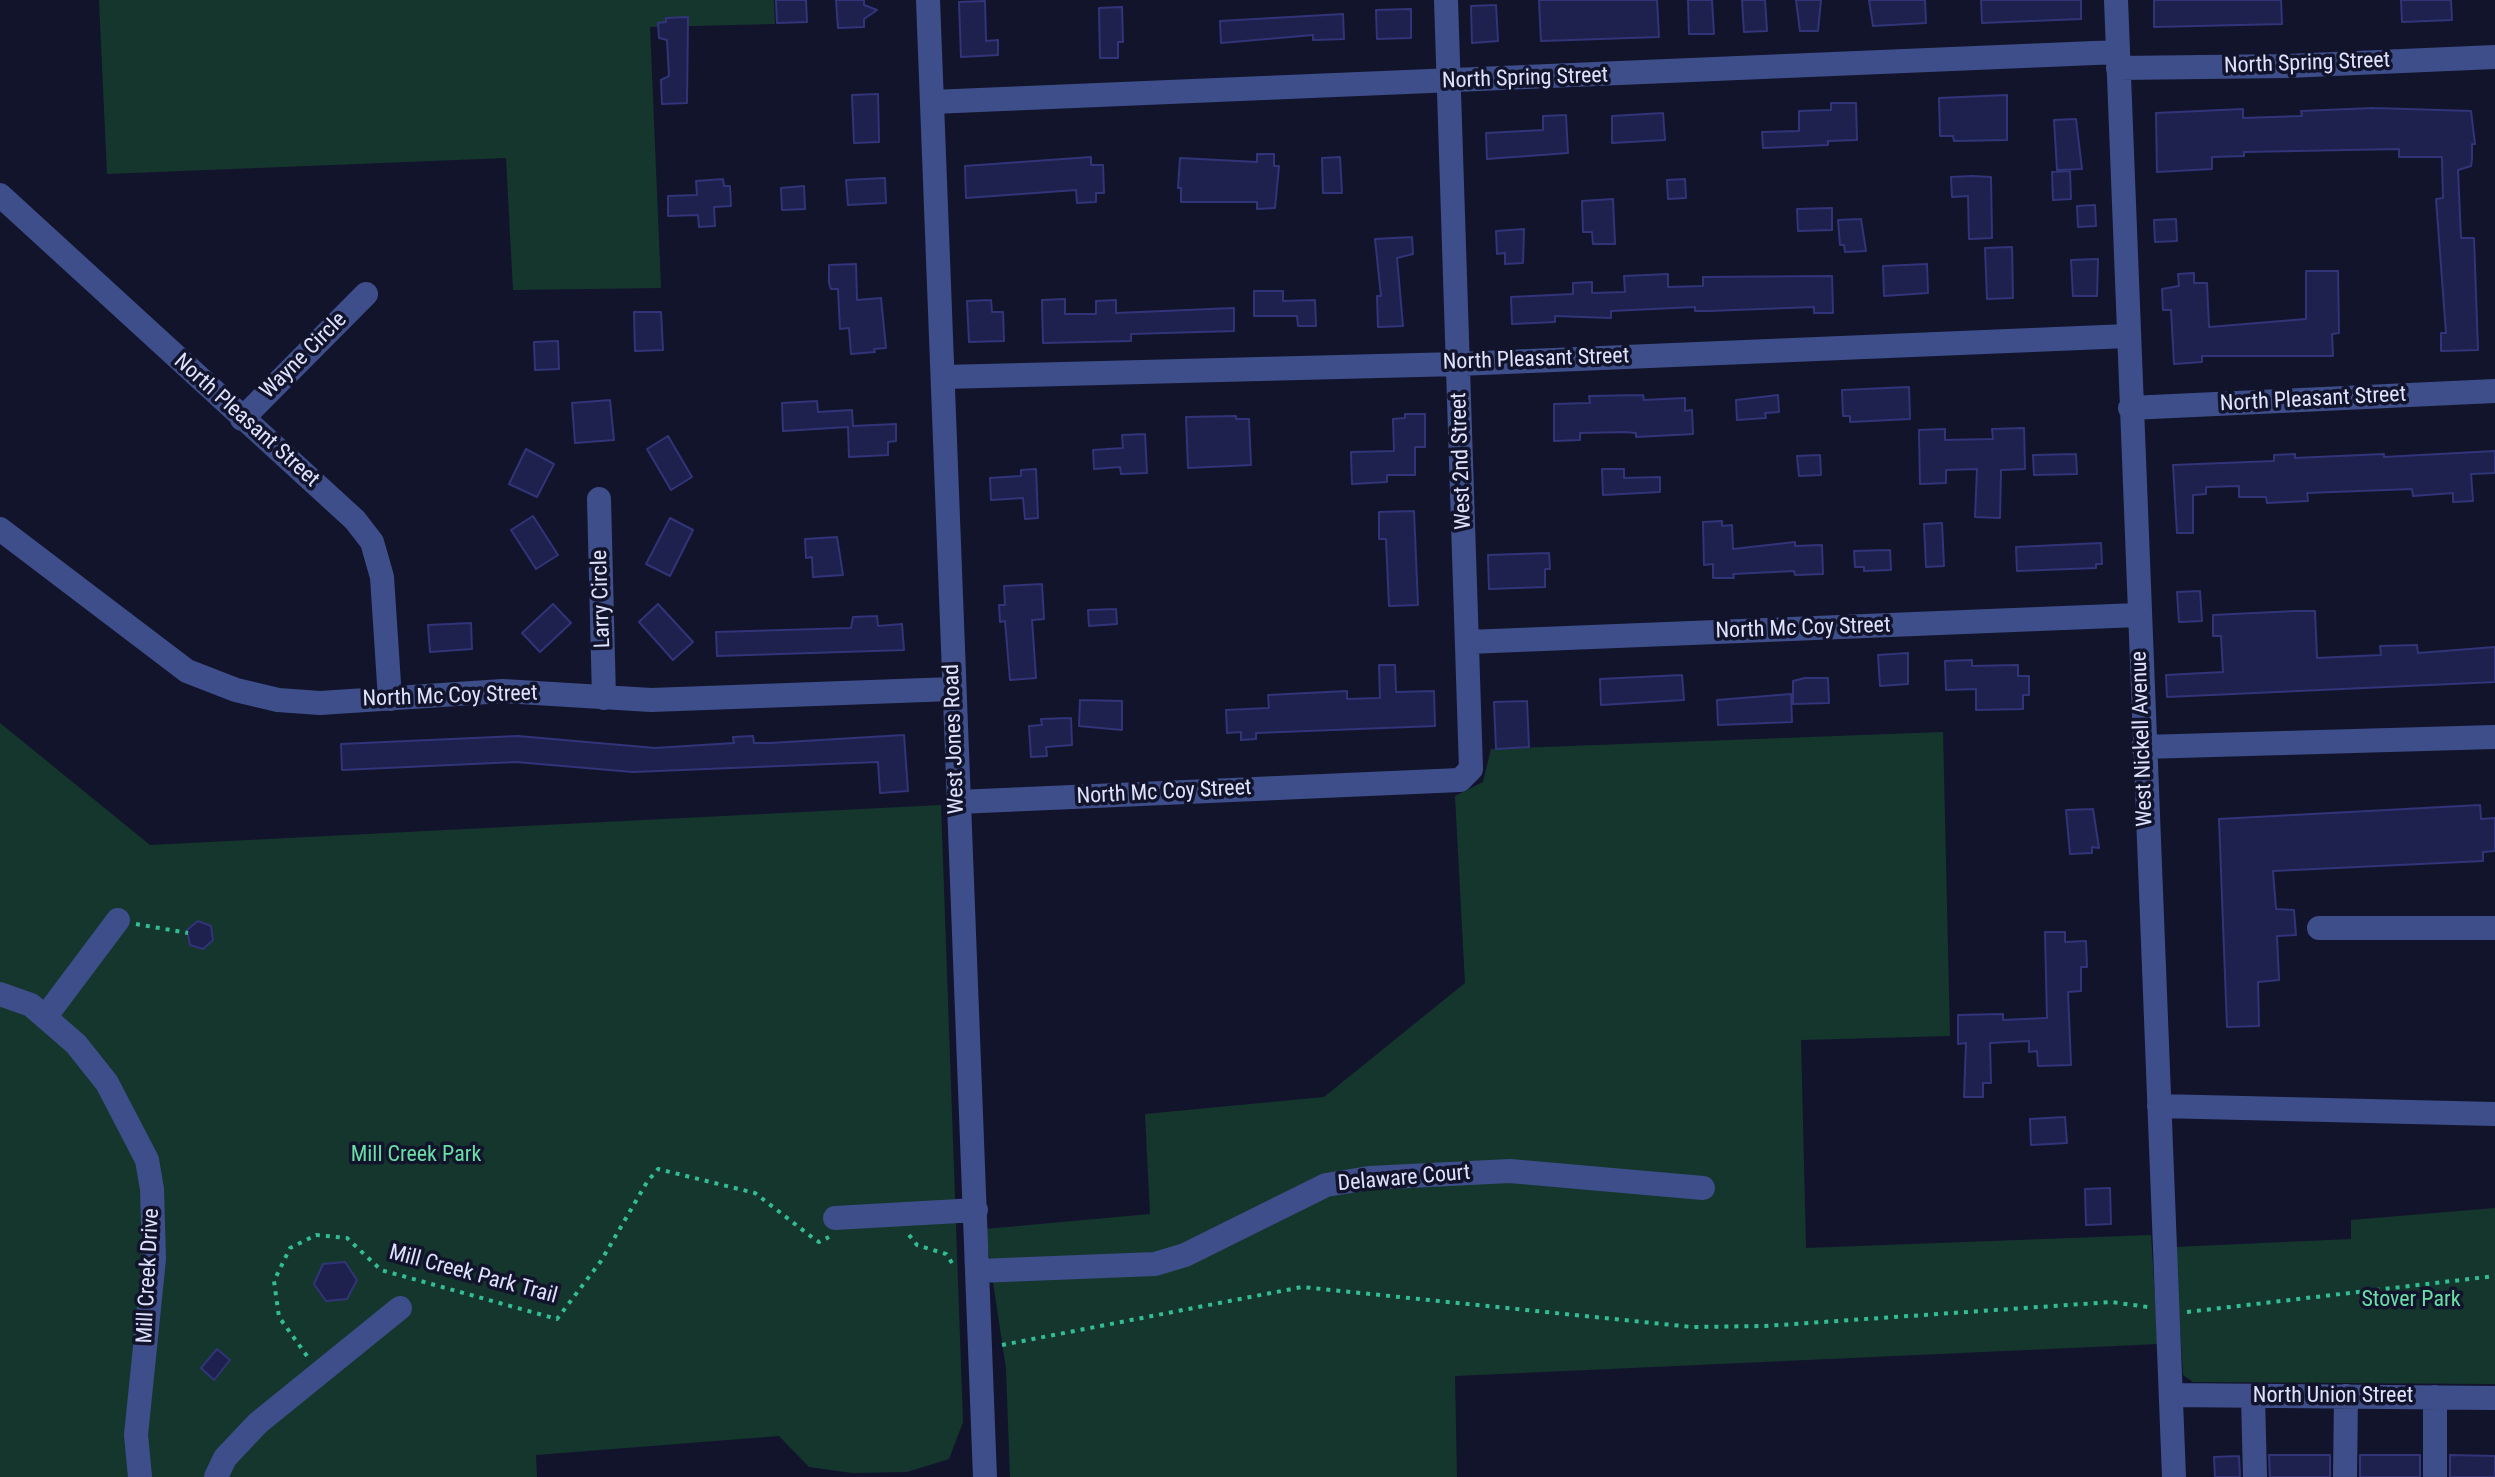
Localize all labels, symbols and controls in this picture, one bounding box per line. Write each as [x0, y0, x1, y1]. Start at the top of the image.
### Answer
street label: North Spring Street [2223, 48, 2391, 80]
street label: North Spring Street [1441, 63, 1609, 95]
street label: Wayne Circle [255, 307, 353, 405]
street label: North Pleasant Street [1442, 344, 1630, 376]
street label: North Pleasant Street [168, 349, 324, 493]
street label: North Pleasant Street [2219, 382, 2407, 418]
street label: West 2nd Street [1446, 392, 1478, 530]
street label: Larry Circle [587, 549, 617, 649]
street label: North Mc Coy Street [1715, 613, 1891, 645]
street label: West Nickell Avenue [2127, 651, 2159, 827]
street label: West Jones Road [939, 663, 971, 815]
street label: North Mc Coy Street [362, 681, 538, 713]
street label: North Mc Coy Street [1076, 775, 1252, 811]
park label: Mill Creek Park [351, 1142, 481, 1168]
street label: Delaware Court [1337, 1160, 1471, 1198]
street label: Mill Creek Drive [132, 1208, 166, 1344]
street label: Mill Creek Park Trail [386, 1240, 560, 1310]
park label: Stover Park [2361, 1287, 2461, 1313]
street label: North Union Street [2253, 1383, 2413, 1409]

